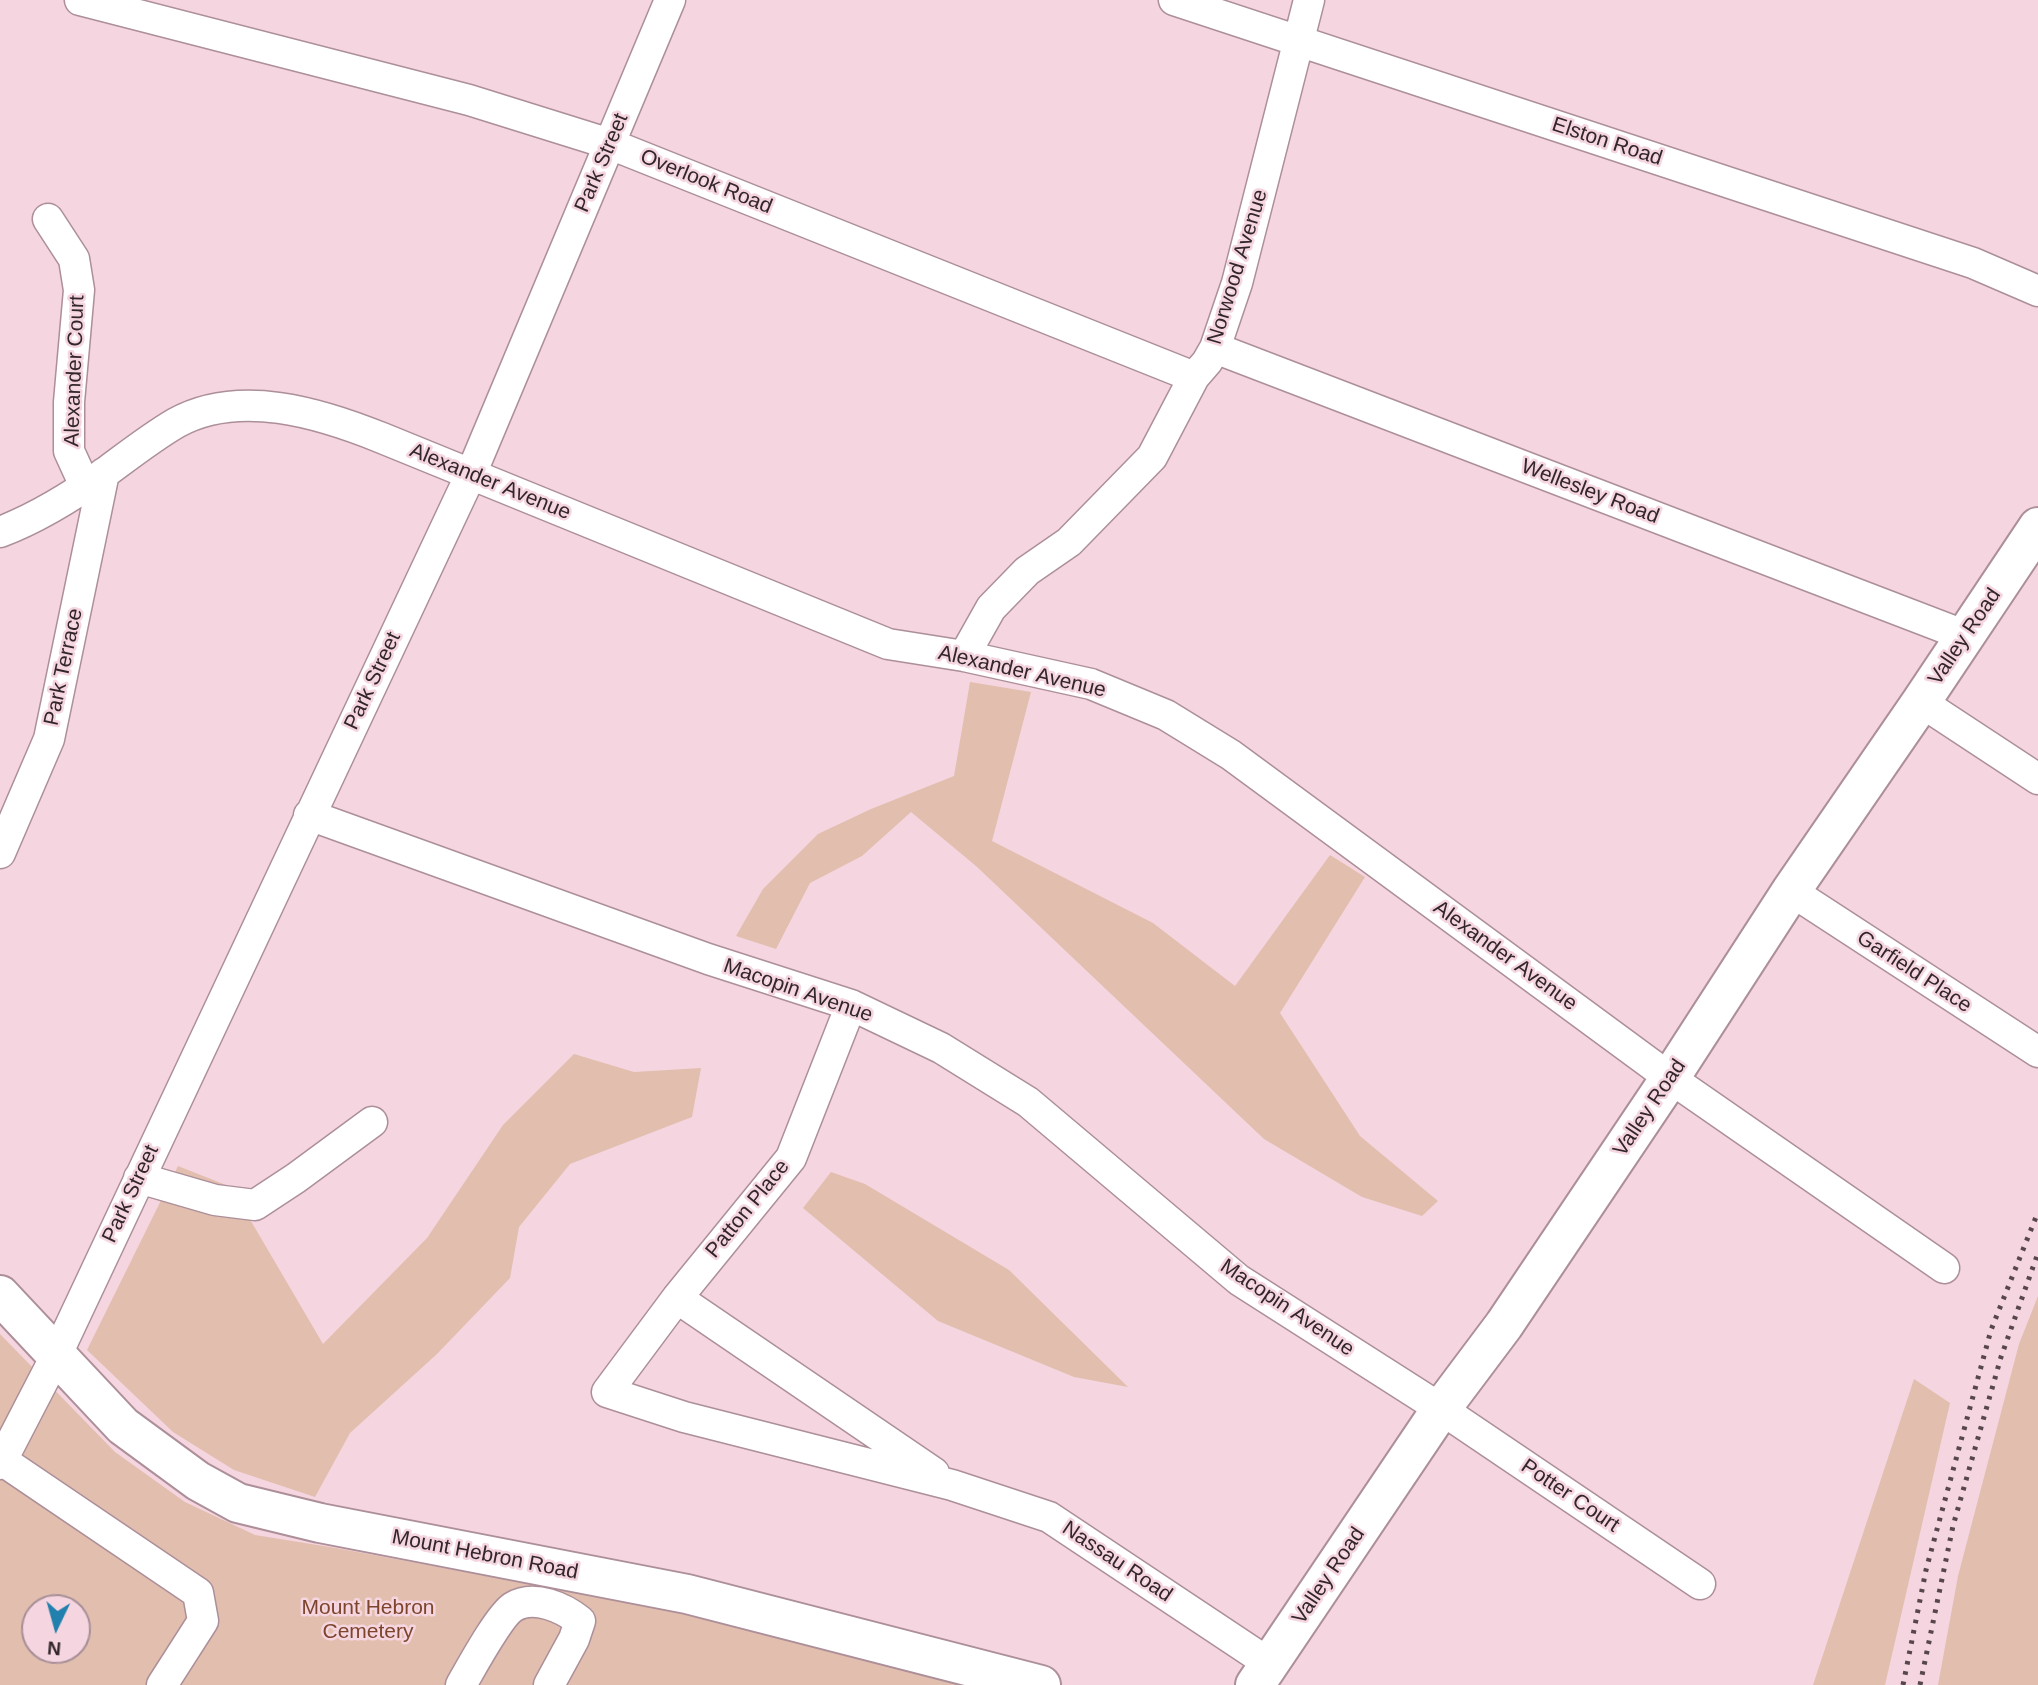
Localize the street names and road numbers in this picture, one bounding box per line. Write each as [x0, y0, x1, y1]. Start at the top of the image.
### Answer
street label: Park Street [570, 110, 634, 216]
street label: Elston Road [1549, 112, 1665, 172]
street label: Overlook Road [636, 144, 776, 220]
street label: Norwood Avenue [1202, 186, 1274, 348]
street label: Alexander Court [60, 295, 90, 447]
street label: Alexander Avenue [406, 438, 574, 526]
street label: Wellesley Road [1518, 454, 1662, 530]
street label: Valley Road [1923, 584, 2007, 690]
street label: Park Terrace [39, 606, 89, 728]
street label: Park Street [339, 628, 407, 734]
street label: Alexander Avenue [936, 640, 1108, 704]
street label: Alexander Avenue [1428, 895, 1582, 1017]
street label: Garfield Place [1852, 926, 1976, 1018]
street label: Macopin Avenue [720, 954, 876, 1028]
street label: Valley Road [1608, 1055, 1692, 1161]
street label: Park Street [97, 1141, 165, 1247]
street label: Patton Place [701, 1155, 795, 1263]
street label: Macopin Avenue [1215, 1254, 1359, 1362]
street label: Potter Court [1516, 1454, 1624, 1538]
street label: Nassau Road [1057, 1516, 1177, 1608]
street label: Valley Road [1287, 1523, 1371, 1629]
street label: Mount Hebron Road [390, 1525, 580, 1585]

